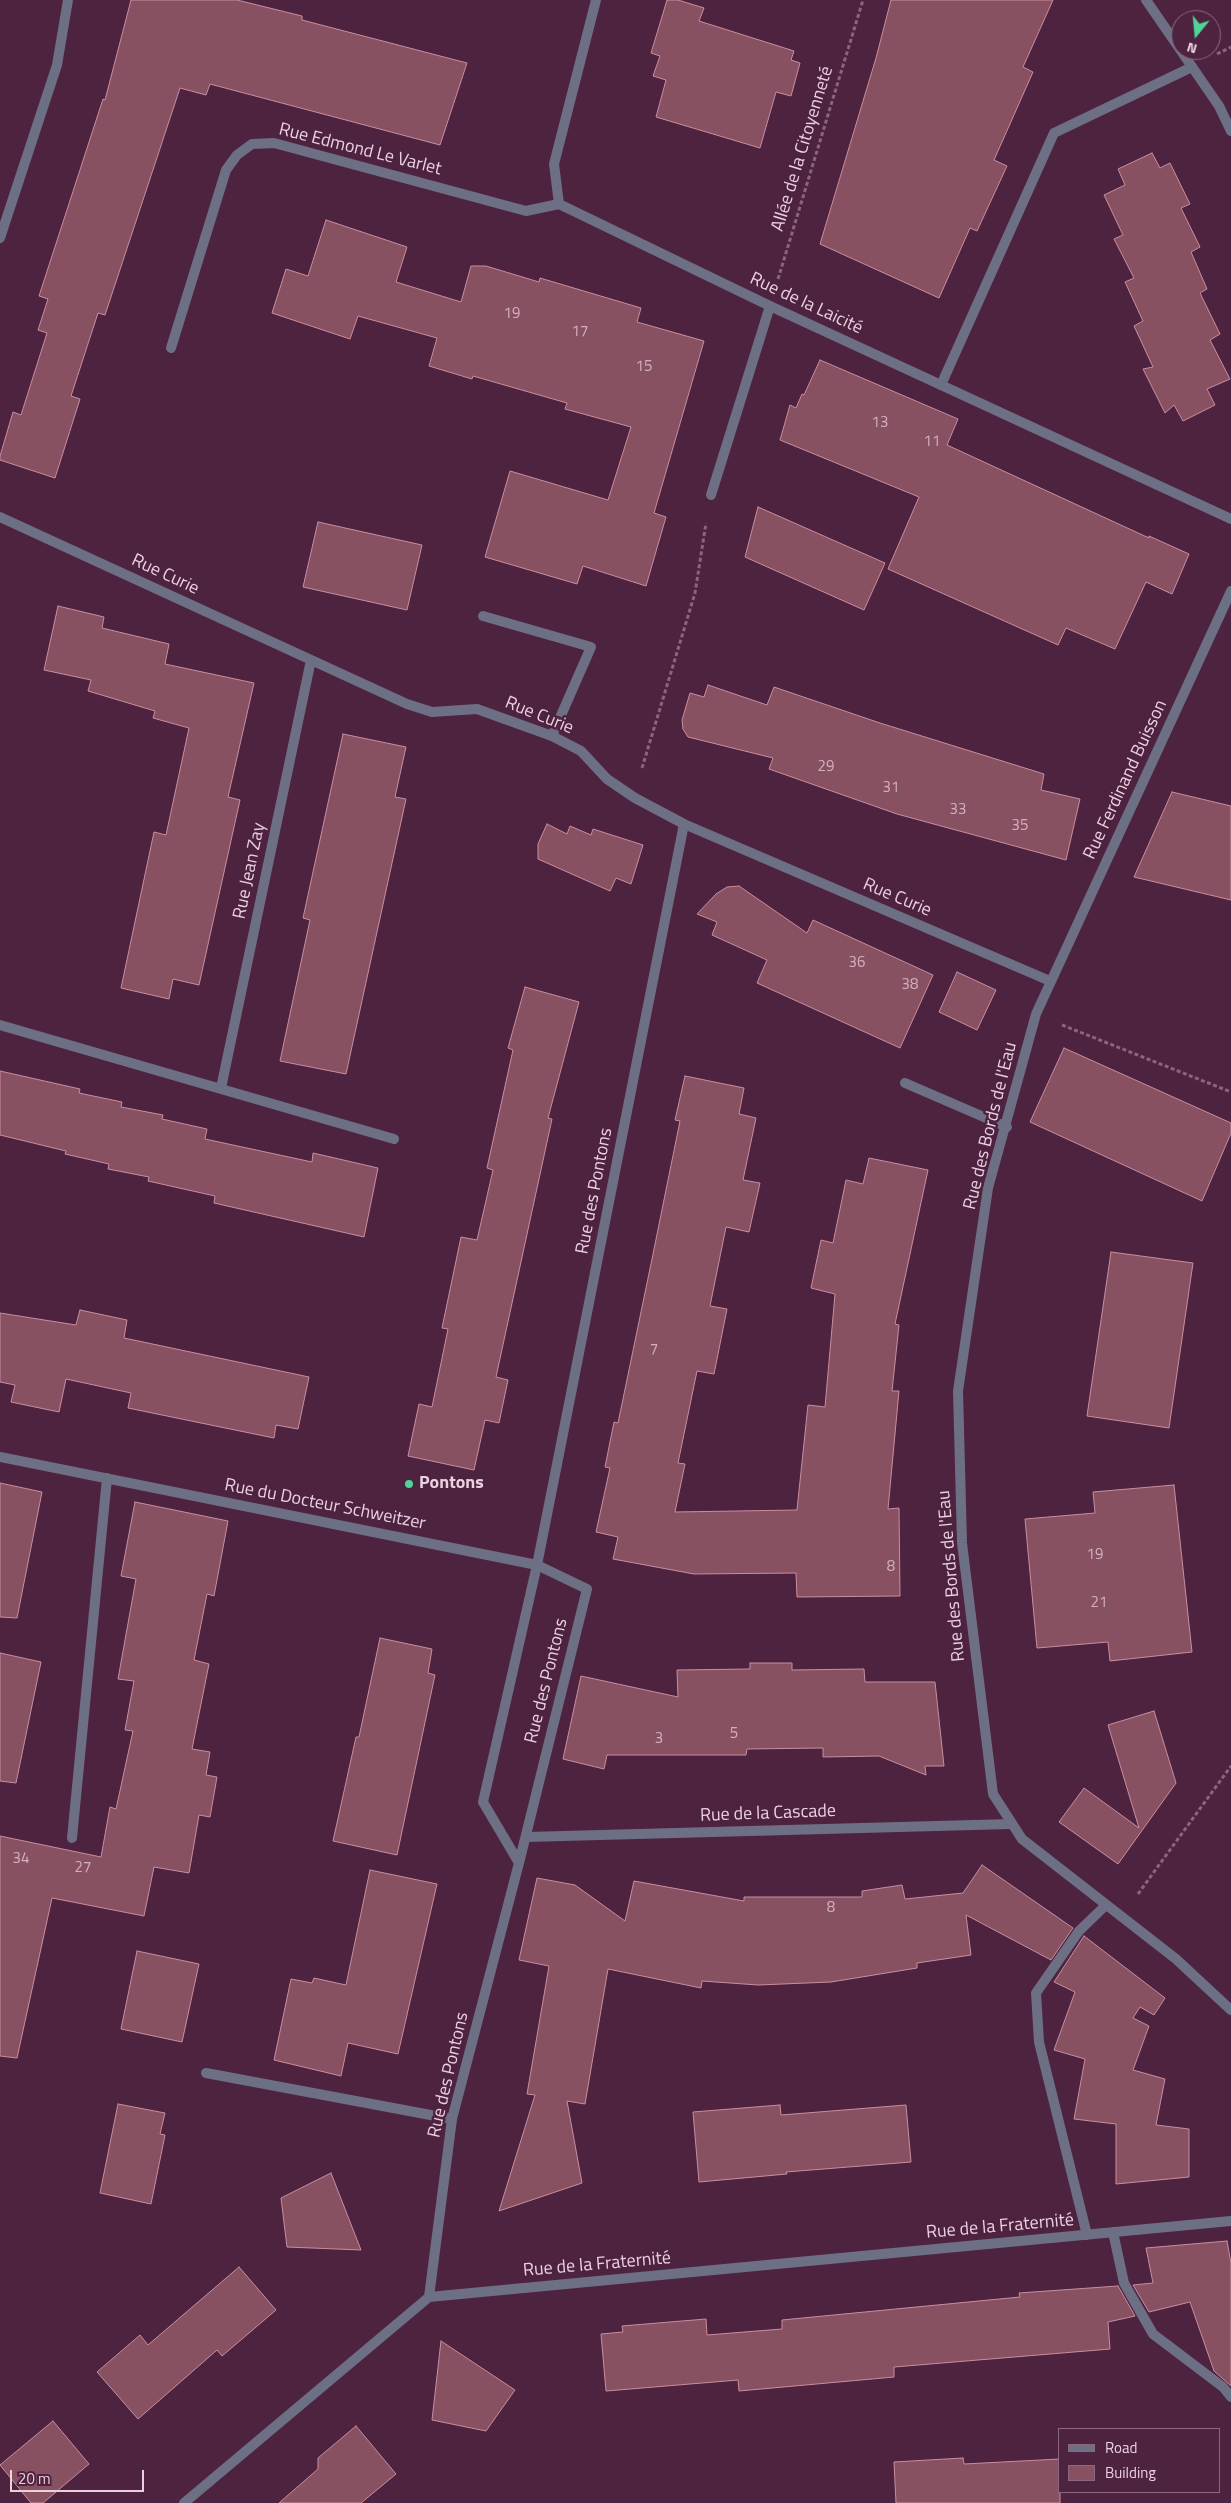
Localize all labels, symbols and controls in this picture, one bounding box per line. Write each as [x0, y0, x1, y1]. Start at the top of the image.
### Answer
north arrow [1171, 10, 1221, 60]
text: N [1184, 37, 1199, 60]
street label: Allée de la Citoyenneté [768, 64, 838, 234]
street label: Rue Edmond Le Varlet [276, 119, 444, 181]
street label: Rue de la Laicité [746, 268, 866, 340]
house number: 19 [504, 305, 520, 323]
house number: 17 [572, 323, 588, 341]
house number: 15 [636, 358, 652, 376]
house number: 13 [872, 414, 888, 432]
house number: 11 [924, 433, 940, 451]
street label: Rue Curie [128, 550, 202, 600]
street label: Rue Curie [502, 692, 576, 740]
street label: Rue Ferdinand Buisson [1080, 697, 1172, 863]
house number: 29 [818, 758, 834, 776]
house number: 31 [883, 779, 899, 797]
house number: 33 [950, 801, 966, 819]
house number: 35 [1012, 817, 1028, 835]
street label: Rue Jean Zay [229, 821, 271, 921]
street label: Rue Curie [860, 874, 934, 922]
house number: 36 [849, 954, 865, 972]
house number: 38 [902, 976, 918, 994]
street label: Rue des Bords de l'Eau [960, 1040, 1022, 1212]
street label: Rue des Pontons [572, 1126, 618, 1256]
house number: 7 [650, 1341, 658, 1359]
place label: Pontons [419, 1473, 484, 1495]
street label: Rue du Docteur Schweitzer [223, 1475, 427, 1535]
marker: Pontons [403, 1478, 415, 1490]
street label: Rue des Bords de l'Eau [934, 1489, 970, 1663]
house number: 19 [1087, 1546, 1103, 1564]
house number: 8 [887, 1558, 895, 1576]
house number: 21 [1091, 1594, 1107, 1612]
street label: Rue des Pontons [521, 1616, 573, 1746]
house number: 5 [730, 1725, 738, 1743]
house number: 3 [655, 1730, 663, 1748]
street label: Rue de la Cascade [700, 1801, 836, 1827]
house number: 34 [13, 1850, 29, 1868]
house number: 27 [75, 1859, 91, 1877]
house number: 8 [827, 1899, 835, 1917]
street label: Rue des Pontons [424, 2010, 474, 2140]
street label: Rue de la Fraternité [925, 2210, 1075, 2244]
street label: Rue de la Fraternité [522, 2248, 672, 2282]
legend [1058, 2428, 1221, 2493]
text: Road [1105, 2436, 1137, 2459]
scale bar [12, 2460, 146, 2492]
text: Building [1105, 2461, 1156, 2484]
text: 20 m [18, 2467, 51, 2490]

